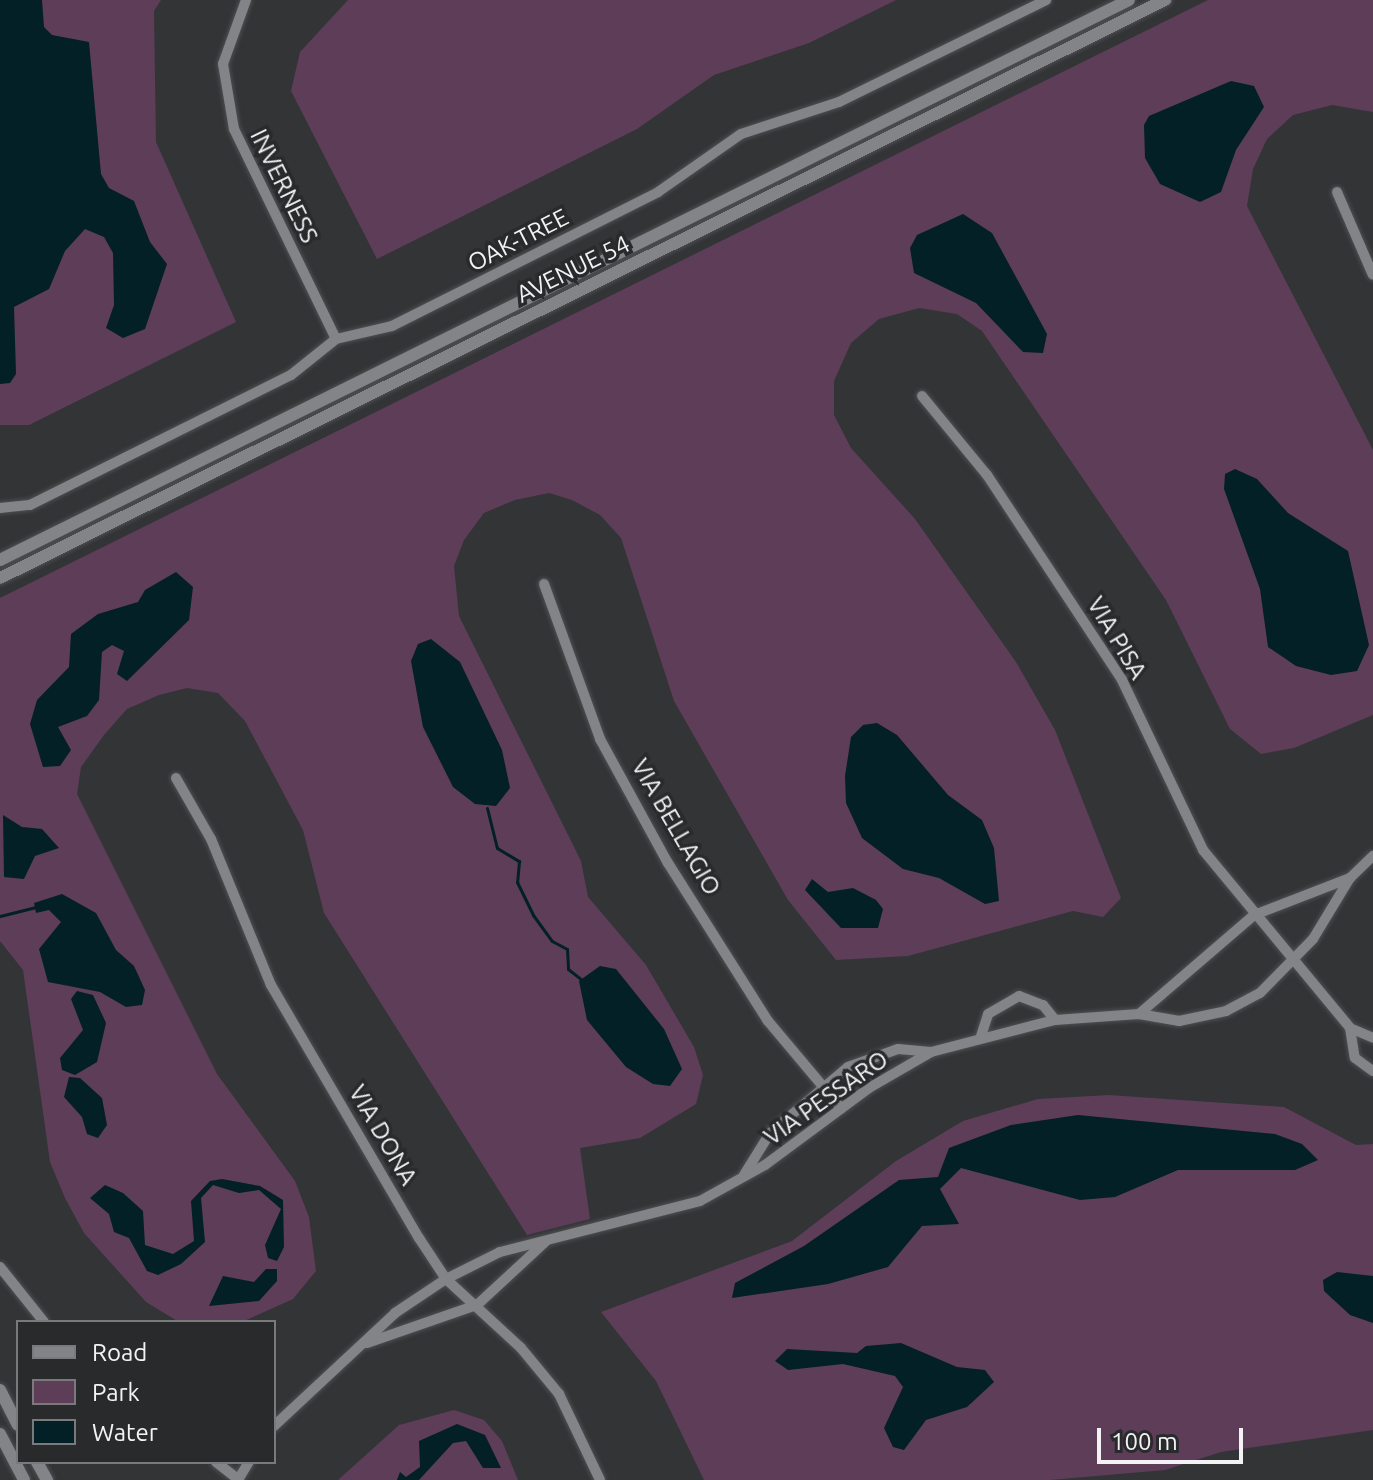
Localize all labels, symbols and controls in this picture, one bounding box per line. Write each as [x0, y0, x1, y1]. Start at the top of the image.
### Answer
street label: INVERNESS [244, 125, 324, 247]
street label: OAK-TREE [463, 202, 573, 278]
street label: AVENUE 54 [512, 229, 634, 309]
street label: VIA PISA [1081, 592, 1153, 684]
street label: VIA BELLAGIO [625, 754, 727, 900]
street label: VIA PESSARO [759, 1045, 893, 1151]
street label: VIA DONA [343, 1080, 423, 1190]
legend [16, 1320, 276, 1464]
text: Road [92, 1339, 147, 1366]
text: Park [92, 1379, 140, 1406]
scale bar [1101, 1412, 1247, 1462]
text: Water [92, 1419, 158, 1446]
text: 100 m [1111, 1428, 1178, 1455]

